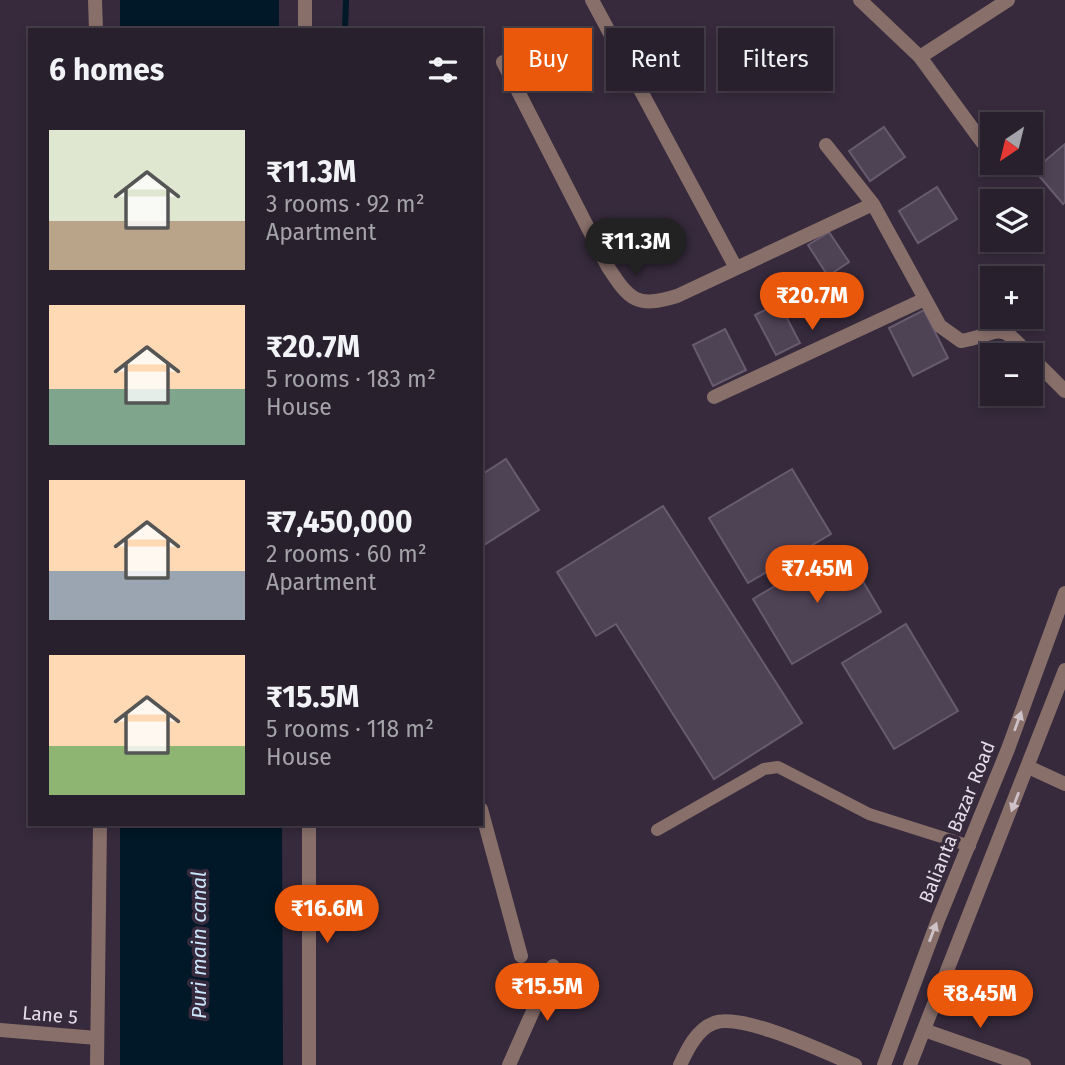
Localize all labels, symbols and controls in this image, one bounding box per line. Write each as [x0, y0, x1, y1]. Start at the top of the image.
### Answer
chip: Buy [504, 28, 592, 91]
chip: Rent [606, 28, 704, 91]
chip: Filters [718, 28, 833, 91]
icon: filters [424, 51, 462, 89]
text: 6 homes [49, 52, 164, 88]
north arrow [980, 112, 1043, 175]
map controls [980, 112, 1043, 406]
text: ₹11.3M [266, 154, 356, 190]
icon: home [105, 158, 189, 242]
button: layers [980, 189, 1043, 252]
text: 3 rooms · 92 m² [266, 190, 425, 218]
text: Apartment [266, 218, 376, 246]
pin: ₹11.3M [579, 218, 693, 278]
text: ₹11.3M [601, 227, 671, 255]
button: + [980, 266, 1043, 329]
pin: ₹20.7M [755, 272, 869, 332]
text: ₹20.7M [776, 281, 848, 309]
text: ₹20.7M [266, 329, 360, 365]
icon: home [105, 333, 189, 417]
button: − [980, 343, 1043, 406]
text: 5 rooms · 183 m² [266, 365, 436, 393]
text: House [266, 393, 332, 421]
text: ₹7,450,000 [266, 504, 413, 540]
icon: home [105, 508, 189, 592]
text: 2 rooms · 60 m² [266, 540, 427, 568]
pin: ₹7.45M [760, 546, 874, 605]
text: ₹7.45M [781, 554, 853, 582]
text: Apartment [266, 568, 376, 596]
text: ₹15.5M [266, 679, 359, 715]
icon: home [105, 683, 189, 767]
one-way arrow [1013, 711, 1024, 732]
text: 5 rooms · 118 m² [266, 715, 434, 743]
street label: Balianta Bazar Road [914, 738, 1000, 906]
text: House [266, 743, 332, 771]
one-way arrow [1009, 792, 1020, 813]
water label: Puri main canal [186, 871, 212, 1019]
pin: ₹16.6M [270, 886, 384, 945]
text: ₹16.6M [291, 894, 363, 922]
one-way arrow [928, 922, 939, 943]
pin: ₹15.5M [490, 964, 604, 1023]
pin: ₹8.45M [923, 970, 1037, 1030]
text: ₹15.5M [511, 972, 583, 1000]
text: ₹8.45M [943, 979, 1017, 1007]
street label: Lane 5 [21, 1001, 79, 1029]

